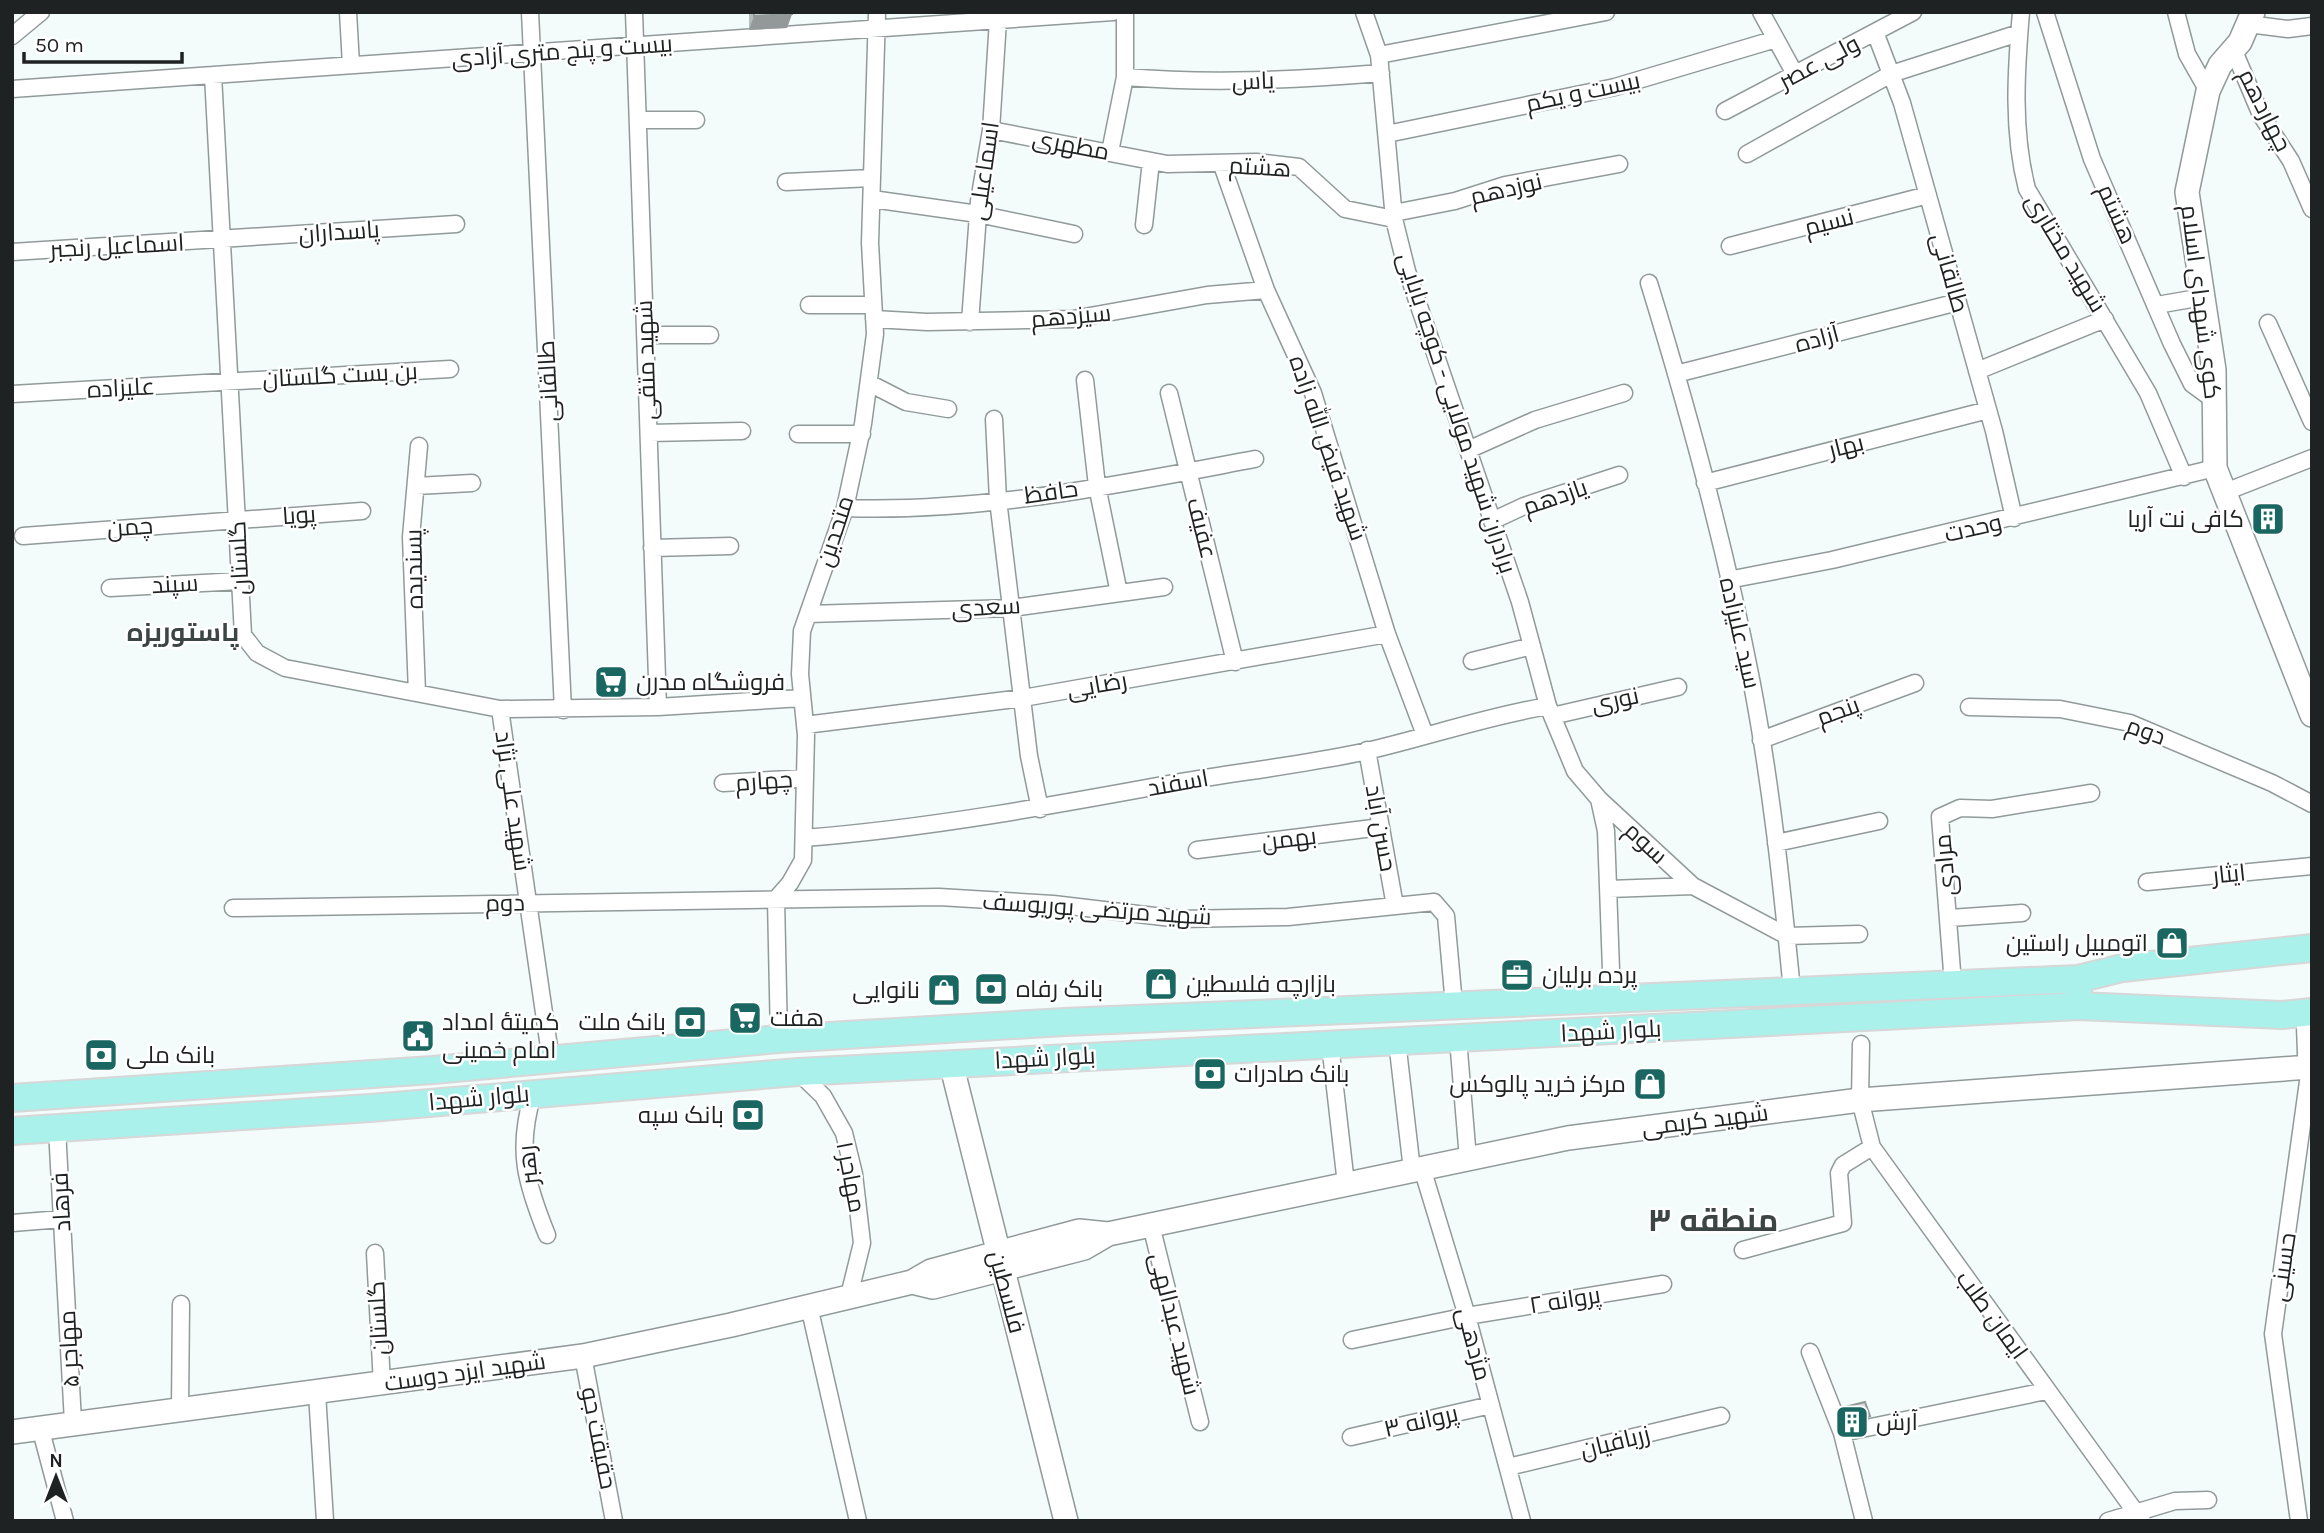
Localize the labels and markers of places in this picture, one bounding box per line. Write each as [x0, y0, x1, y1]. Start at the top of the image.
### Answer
building icon: کافی نت آریا [2249, 500, 2287, 538]
place label: کافی نت آریا [2127, 505, 2244, 533]
supermarket icon: فروشگاه مدرن [592, 663, 630, 701]
place label: فروشگاه مدرن [636, 668, 785, 696]
shop icon: اتومبیل راستین [2153, 924, 2191, 962]
place label: اتومبیل راستین [2006, 929, 2148, 957]
office icon: پرده برلیان [1498, 956, 1536, 994]
place label: پرده برلیان [1542, 961, 1638, 991]
shop icon: بازارچه فلسطین [1142, 965, 1180, 1003]
bank icon: بانک رفاه [972, 970, 1010, 1008]
place label: بازارچه فلسطین [1186, 970, 1336, 1000]
shop icon: نانوایی [925, 971, 963, 1009]
place label: بانک رفاه [1016, 975, 1103, 1003]
place label: نانوایی [852, 976, 920, 1004]
supermarket icon: هفت [726, 999, 764, 1037]
bank icon: بانک ملت [671, 1003, 709, 1041]
place label: هفت [770, 1004, 824, 1032]
place label: کمیتهٔ امداد امام خمینی [442, 1008, 560, 1066]
place label: بانک ملت [578, 1008, 666, 1036]
public building icon: کمیتهٔ امداد امام خمینی [399, 1017, 437, 1055]
bank icon: بانک ملی [82, 1036, 120, 1074]
place label: بانک ملی [126, 1041, 215, 1069]
bank icon: بانک صادرات [1191, 1055, 1229, 1093]
place label: بانک صادرات [1234, 1060, 1349, 1088]
shop icon: مركز خريد پالوكس [1631, 1065, 1669, 1103]
place label: مركز خريد پالوكس [1449, 1070, 1626, 1100]
bank icon: بانک سپه [729, 1096, 767, 1134]
place label: بانک سپه [638, 1101, 724, 1130]
building icon: آرش [1833, 1403, 1871, 1441]
place label: آرش [1876, 1408, 1918, 1436]

